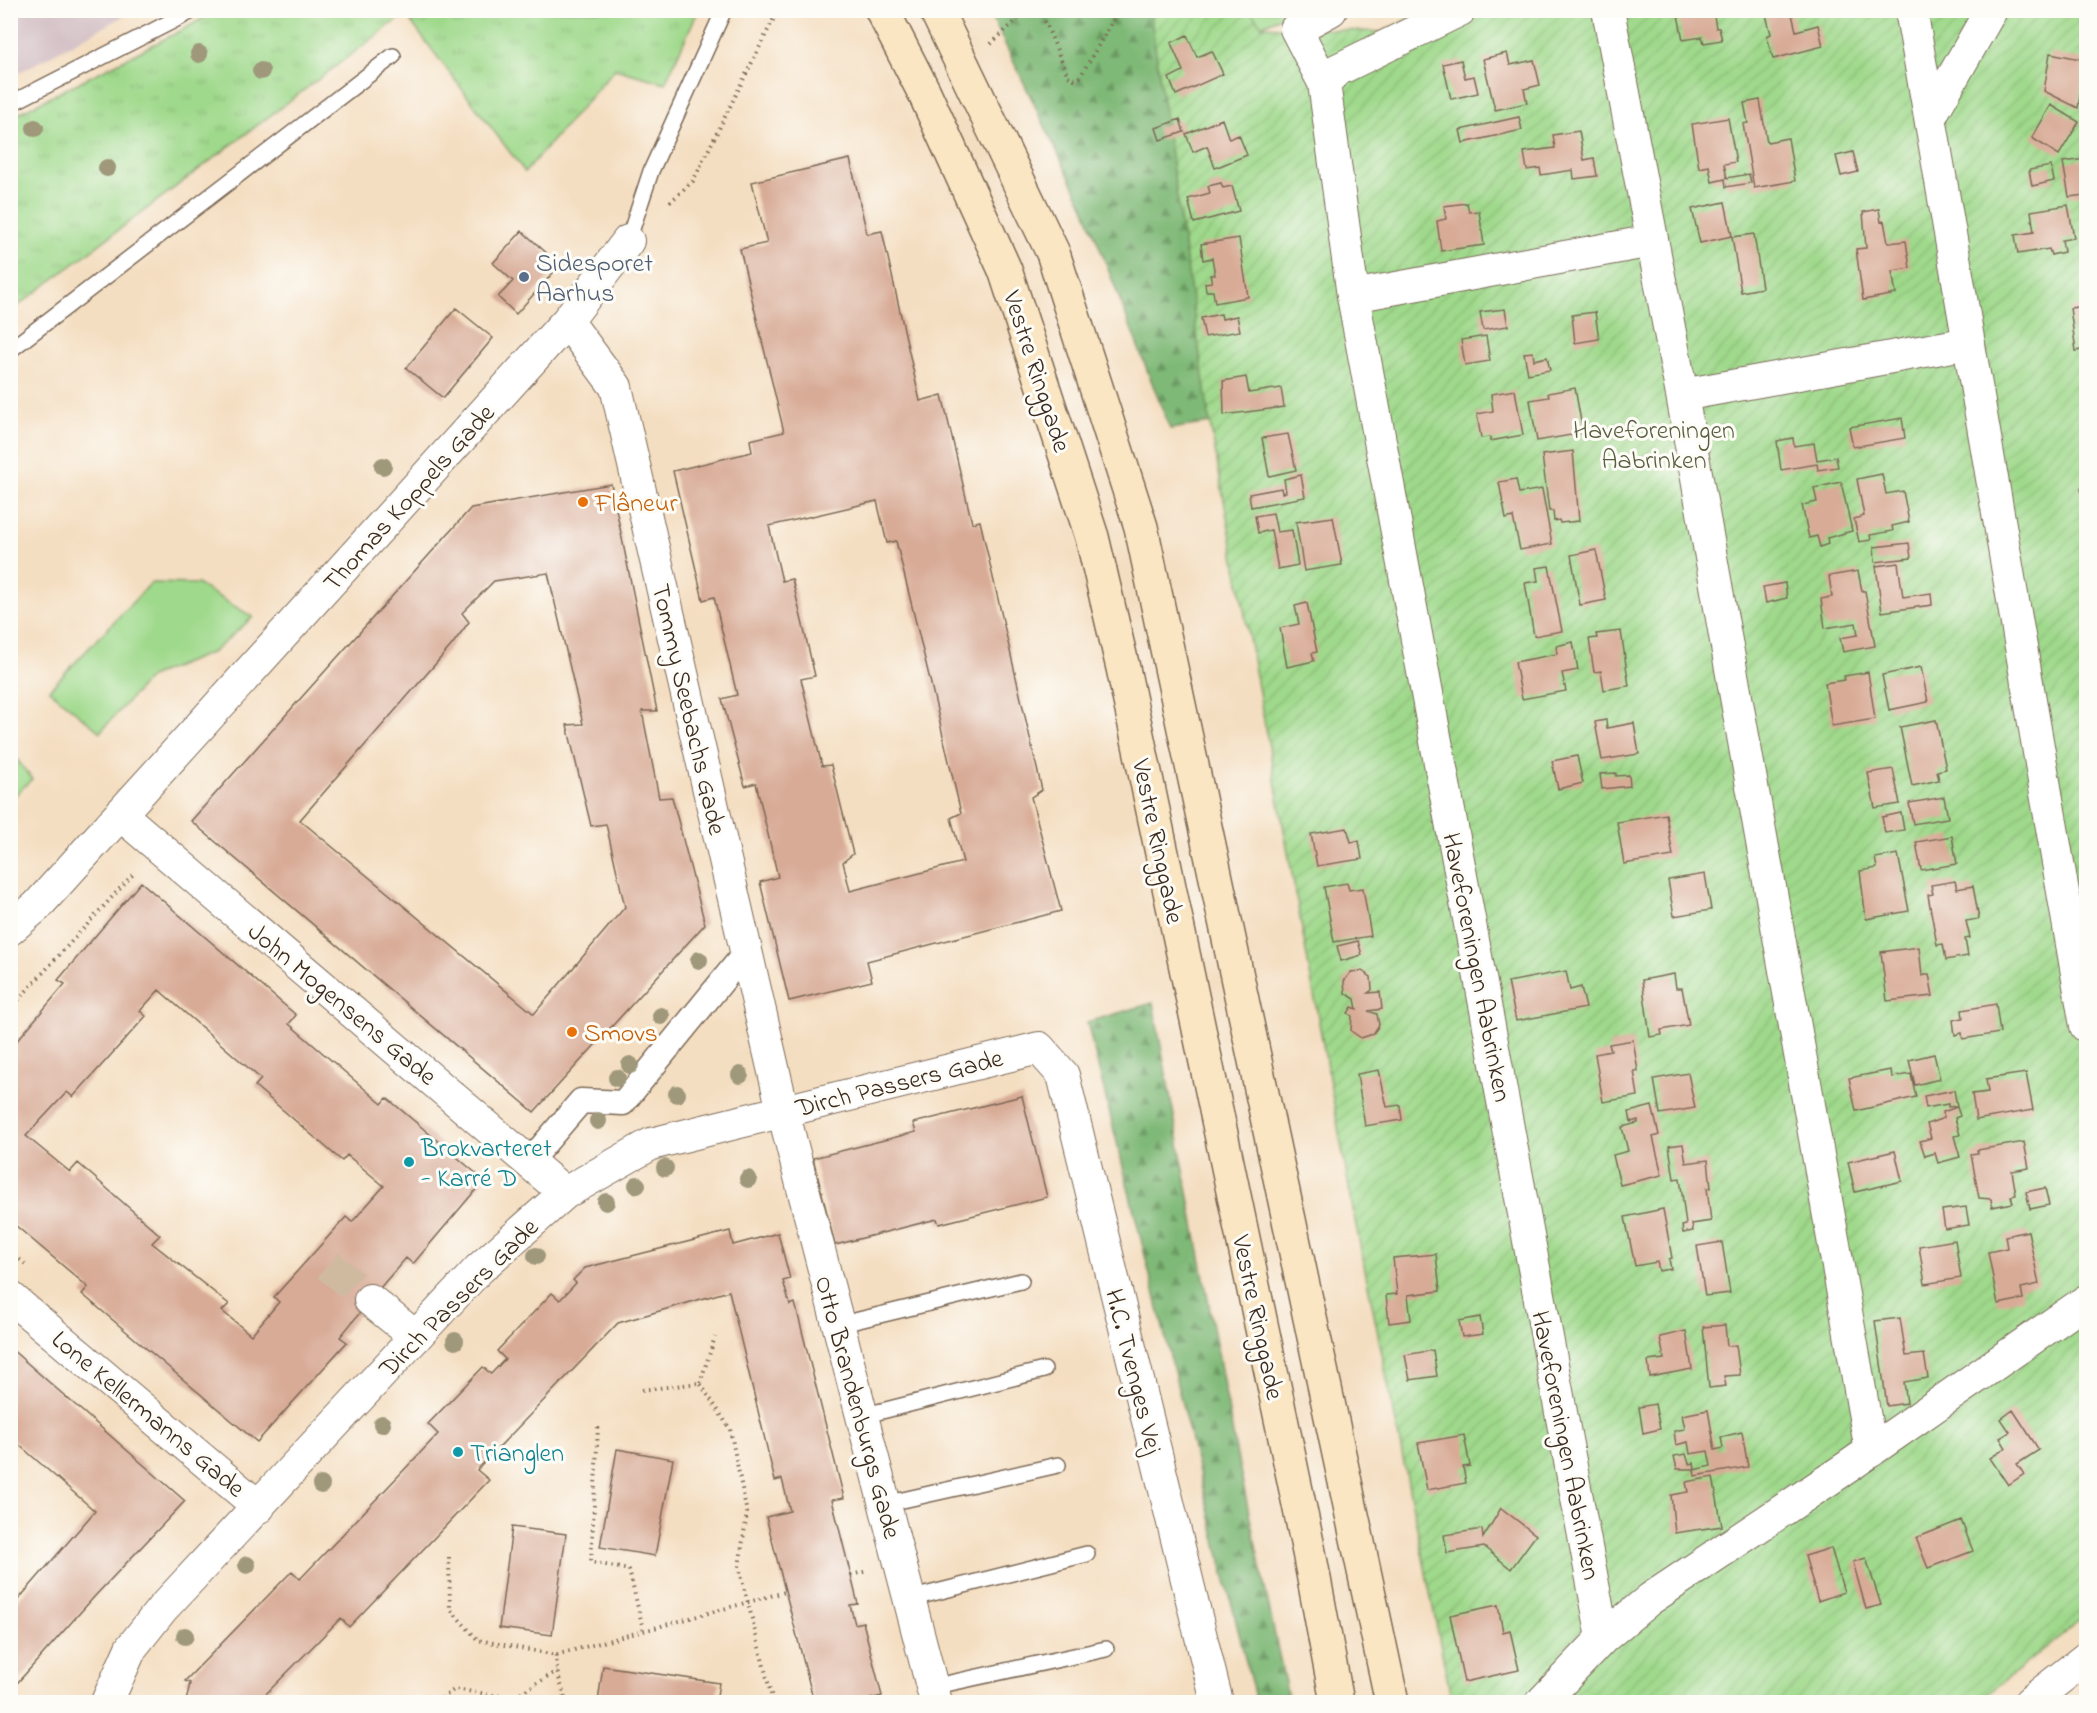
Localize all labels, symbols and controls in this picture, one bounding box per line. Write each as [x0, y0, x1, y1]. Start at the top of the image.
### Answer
place label: Sidesporet Aarhus [536, 246, 653, 314]
marker: Sidesporet Aarhus [517, 270, 531, 284]
street label: Vestre Ringgade [991, 285, 1079, 458]
street label: Thomas Koppels Gade [315, 396, 505, 601]
park label: Haveforeningen Aabrinken [1573, 413, 1735, 481]
place label: Flâneur [594, 486, 679, 524]
marker: Flâneur [576, 495, 590, 509]
street label: Tommy Seebachs Gade [640, 580, 735, 839]
street label: Vestre Ringgade [1120, 755, 1192, 928]
street label: Haveforeningen Aabrinken [1430, 830, 1520, 1105]
street label: John Mogensens Gade [238, 915, 444, 1096]
place label: Smovs [584, 1016, 658, 1054]
marker: Smovs [565, 1025, 579, 1039]
street label: Dirch Passers Gade [791, 1041, 1008, 1129]
place label: Brokvarteret - Karré D [420, 1131, 552, 1199]
marker: Brokvarteret - Karré D [402, 1155, 416, 1169]
street label: Dirch Passers Gade [371, 1210, 549, 1388]
street label: Vestre Ringgade [1220, 1231, 1292, 1404]
street label: Otto Brandenburgs Gade [803, 1272, 910, 1544]
street label: H.C. Tvenges Vej [1093, 1285, 1171, 1459]
street label: Haveforeningen Aabrinken [1519, 1308, 1609, 1583]
street label: Lone Kellermanns Gade [42, 1323, 253, 1508]
place label: Trianglen [470, 1436, 564, 1474]
marker: Trianglen [451, 1445, 465, 1459]

